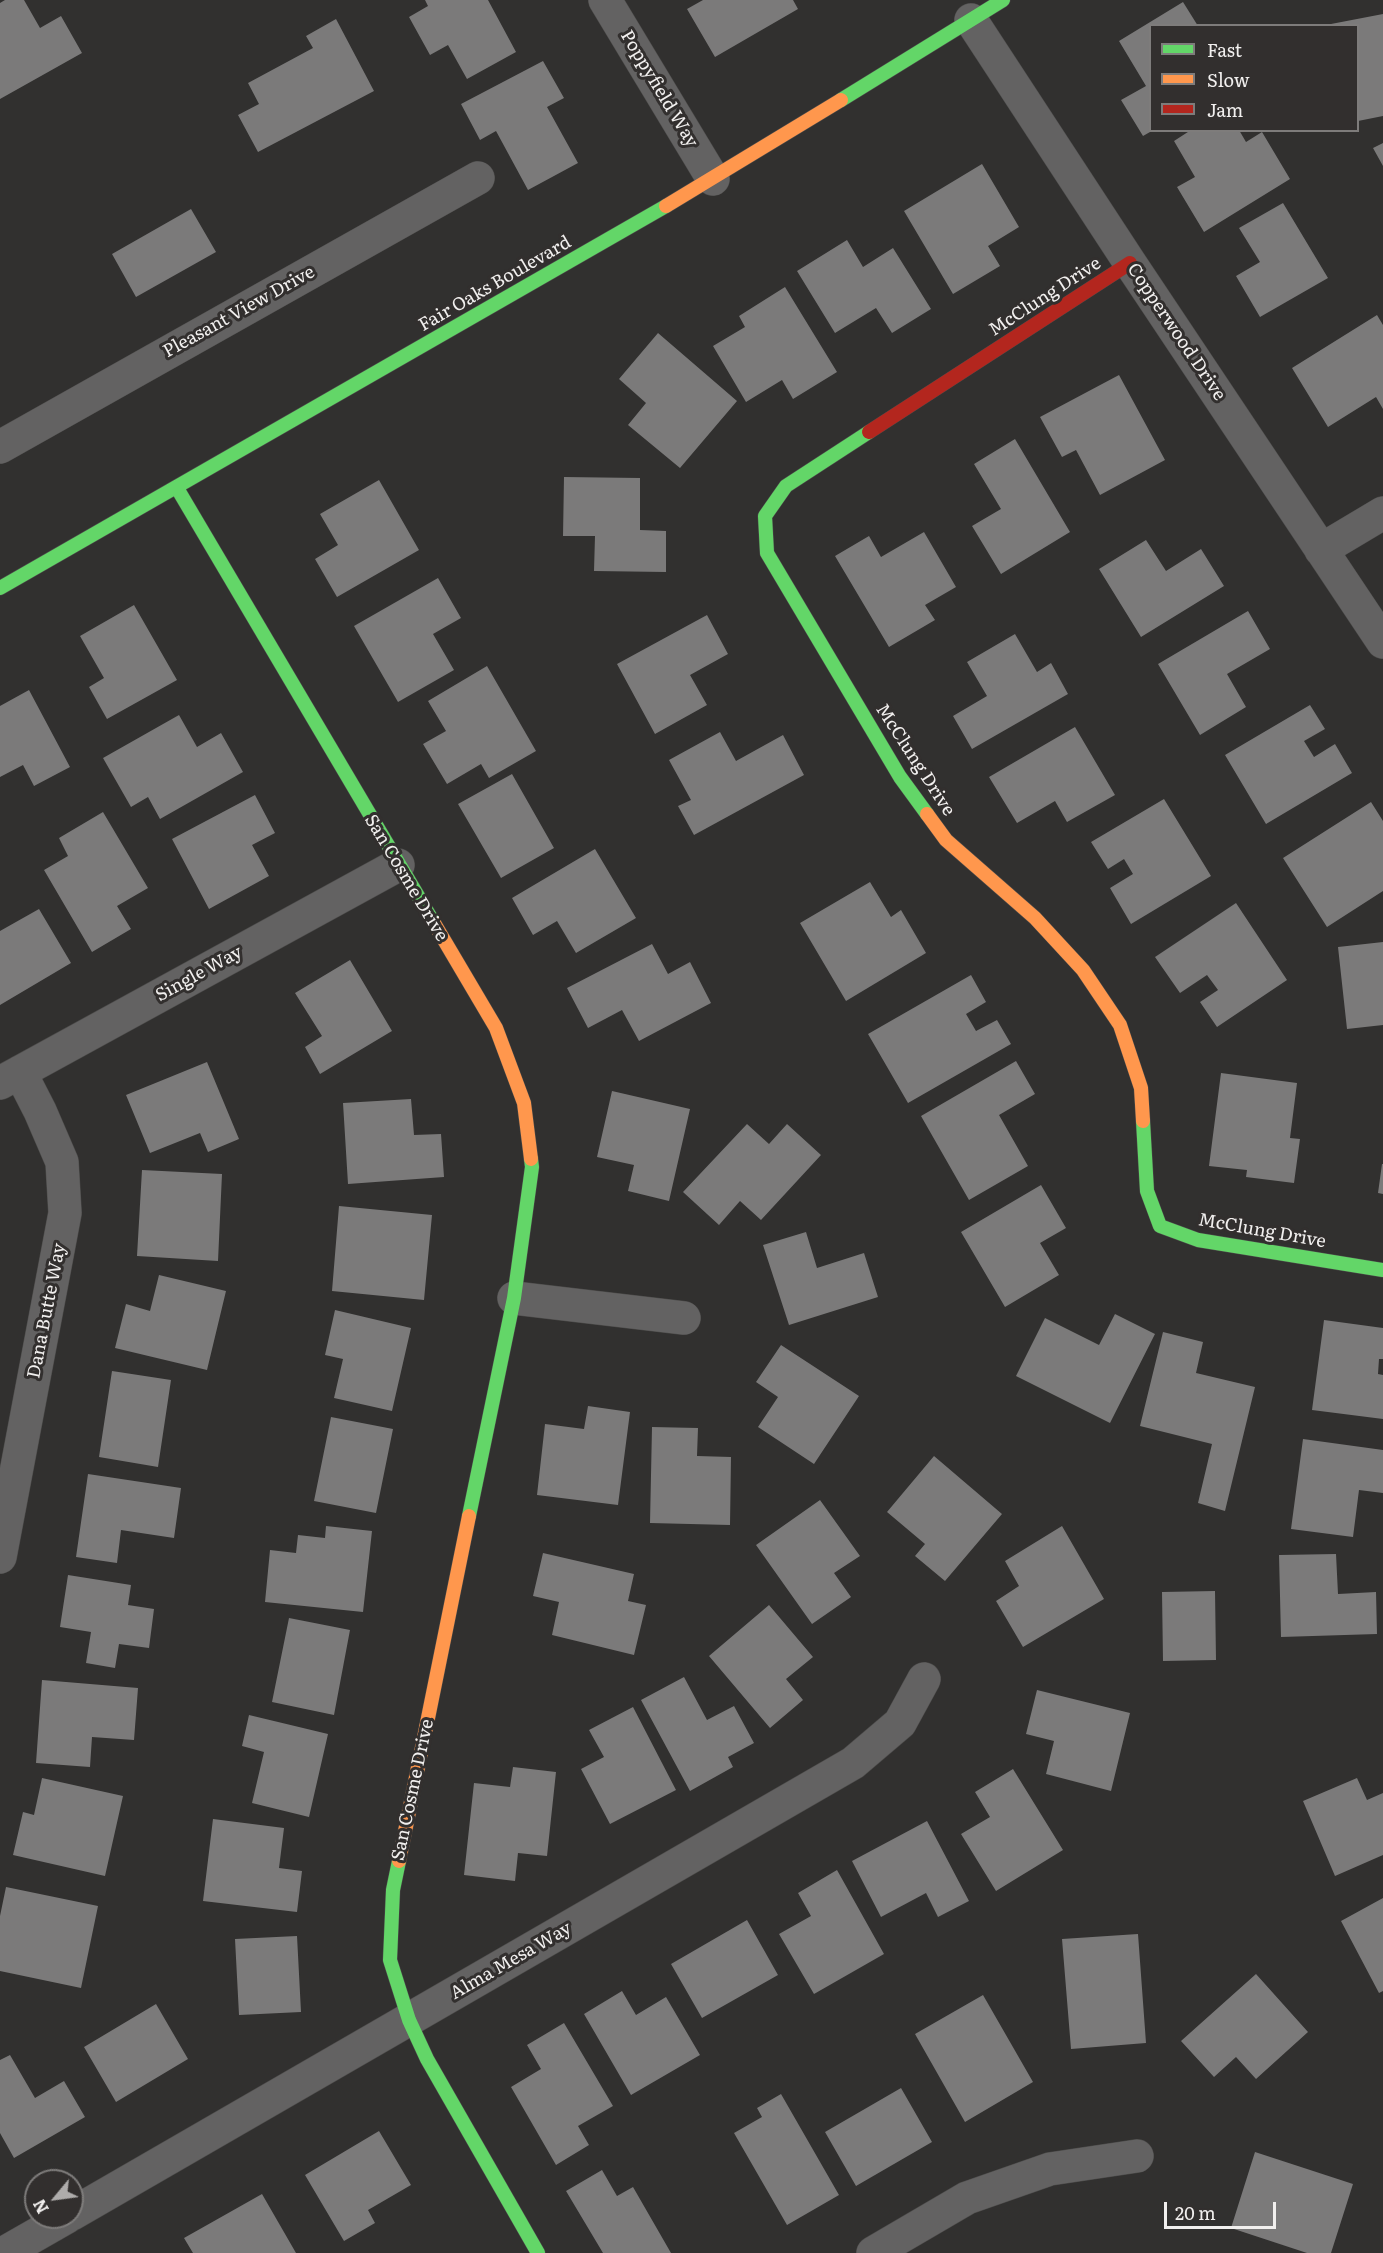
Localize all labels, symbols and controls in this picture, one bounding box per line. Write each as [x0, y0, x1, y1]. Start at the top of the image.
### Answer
legend [1149, 24, 1359, 132]
street label: Poppyfield Way [616, 26, 702, 152]
text: Fast [1207, 36, 1242, 63]
text: Slow [1207, 66, 1249, 93]
text: Jam [1207, 96, 1243, 123]
street label: Fair Oaks Boulevard [415, 232, 575, 336]
street label: McClung Drive [985, 253, 1105, 341]
street label: Copperwood Drive [1122, 259, 1230, 405]
street label: Pleasant View Drive [159, 261, 319, 363]
street label: McClung Drive [871, 700, 959, 820]
street label: San Cosme Drive [360, 811, 452, 945]
street label: Single Way [152, 941, 246, 1007]
street label: McClung Drive [1197, 1209, 1327, 1253]
street label: Dana Butte Way [23, 1242, 71, 1380]
street label: San Cosme Drive [387, 1717, 439, 1863]
street label: Alma Mesa Way [446, 1917, 576, 2005]
north arrow [24, 2169, 84, 2229]
scale bar [1167, 2190, 1280, 2228]
text: N [26, 2195, 54, 2218]
text: 20 m [1175, 2199, 1216, 2226]

